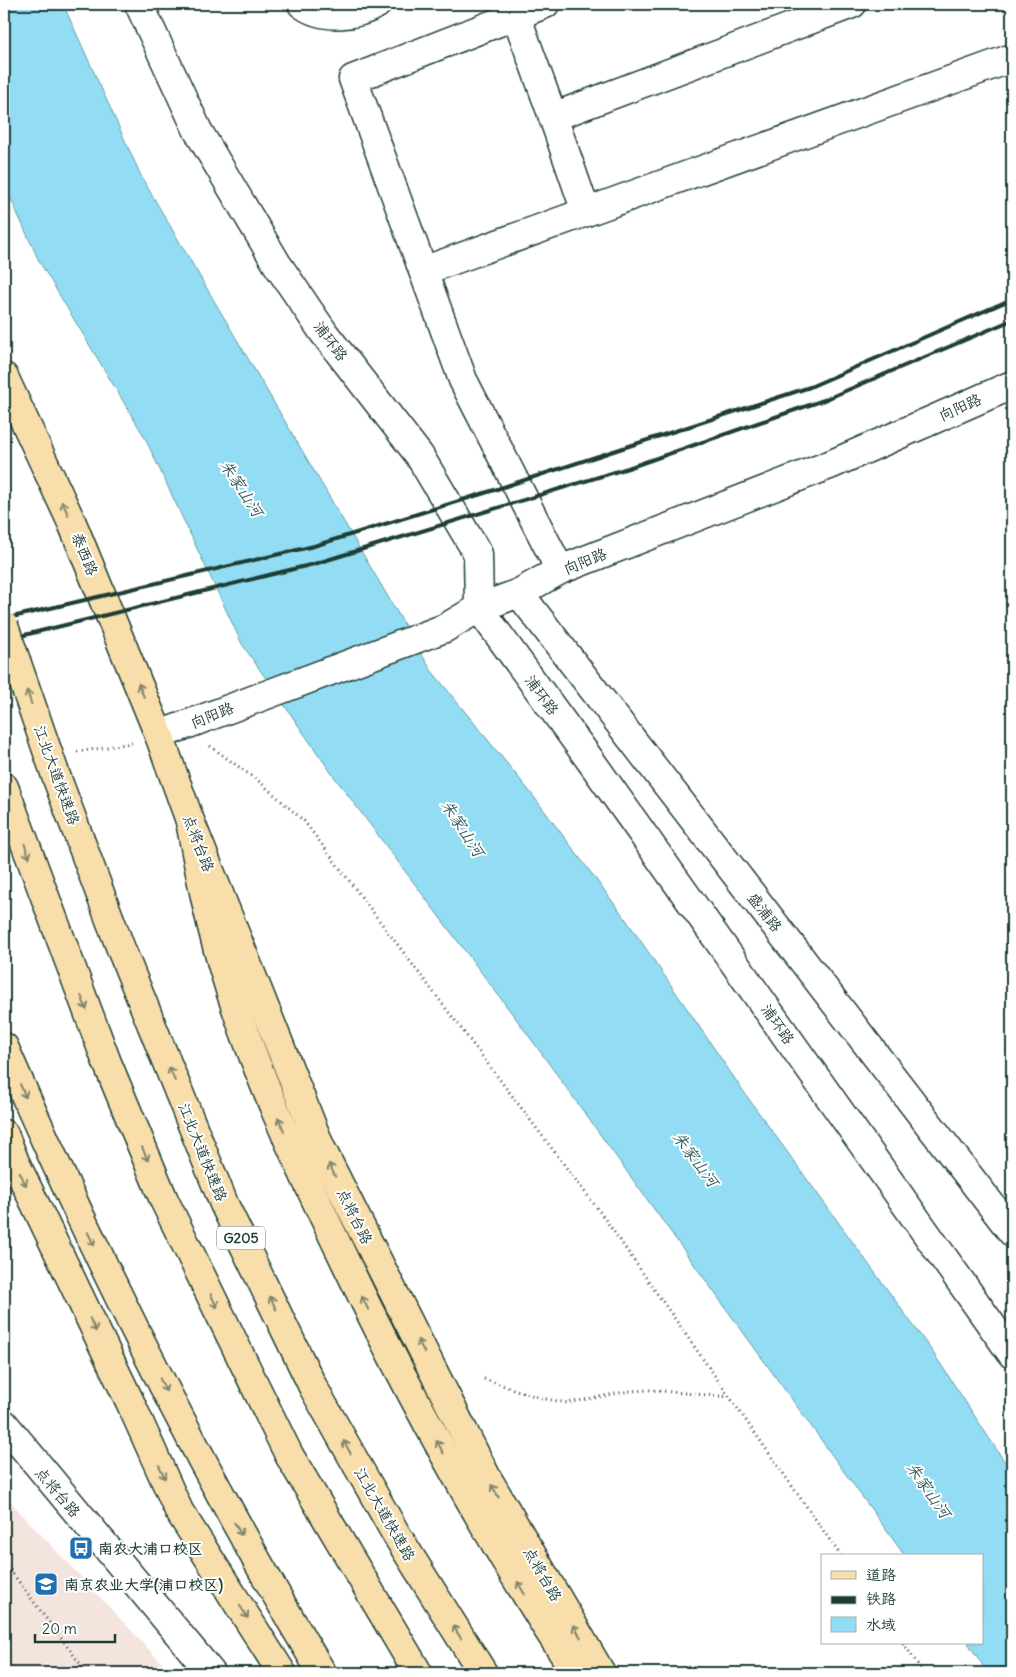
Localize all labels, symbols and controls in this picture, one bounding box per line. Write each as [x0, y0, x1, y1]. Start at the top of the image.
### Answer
street label: 浦环路 [310, 317, 352, 365]
street label: 向阳路 [936, 389, 984, 425]
water label: 朱家山河 [216, 456, 269, 523]
one-way arrow [60, 501, 69, 516]
street label: 泰西路 [68, 530, 102, 578]
street label: 向阳路 [561, 544, 609, 578]
street label: 浦环路 [521, 671, 563, 719]
one-way arrow [135, 683, 145, 698]
one-way arrow [24, 690, 33, 705]
street label: 向阳路 [188, 698, 236, 732]
street label: 江北大道快速路 [30, 722, 84, 828]
water label: 朱家山河 [437, 796, 490, 863]
street label: 点将台路 [179, 812, 219, 874]
one-way arrow [23, 843, 32, 859]
street label: 盛浦路 [744, 888, 786, 936]
one-way arrow [81, 996, 90, 1011]
street label: 浦环路 [757, 1000, 799, 1048]
one-way arrow [167, 1067, 176, 1082]
one-way arrow [19, 1083, 29, 1098]
street label: 江北大道快速路 [175, 1100, 231, 1204]
one-way arrow [276, 1117, 286, 1132]
water label: 朱家山河 [669, 1127, 725, 1193]
one-way arrow [141, 1146, 151, 1161]
one-way arrow [327, 1163, 336, 1178]
one-way arrow [18, 1171, 28, 1186]
street label: 点将台路 [333, 1185, 377, 1247]
road number: G205 [217, 1226, 265, 1250]
one-way arrow [87, 1231, 97, 1246]
one-way arrow [210, 1293, 219, 1308]
one-way arrow [267, 1296, 277, 1311]
one-way arrow [360, 1296, 369, 1311]
one-way arrow [89, 1317, 98, 1332]
one-way arrow [416, 1339, 425, 1354]
one-way arrow [158, 1377, 168, 1392]
one-way arrow [342, 1440, 352, 1455]
one-way arrow [435, 1440, 444, 1455]
water label: 朱家山河 [902, 1458, 957, 1524]
street label: 点将台路 [31, 1463, 85, 1521]
one-way arrow [157, 1464, 167, 1479]
street label: 江北大道快速路 [351, 1464, 419, 1564]
one-way arrow [489, 1484, 499, 1498]
one-way arrow [233, 1521, 243, 1536]
bus stop icon: 南农大浦口校区 [68, 1535, 94, 1561]
place label: 南农大浦口校区 [98, 1539, 203, 1558]
street label: 点将台路 [520, 1543, 566, 1605]
legend [821, 1554, 984, 1644]
text: 道路 [866, 1565, 896, 1584]
school or university icon: 南京农业大学(浦口校区) [33, 1571, 59, 1597]
place label: 南京农业大学(浦口校区) [64, 1575, 224, 1595]
one-way arrow [515, 1582, 525, 1596]
text: 铁路 [866, 1589, 896, 1608]
one-way arrow [239, 1605, 249, 1619]
scale bar [35, 1612, 115, 1644]
text: 水域 [866, 1615, 896, 1634]
text: 20 m [42, 1619, 77, 1638]
one-way arrow [452, 1625, 462, 1639]
one-way arrow [571, 1625, 581, 1639]

